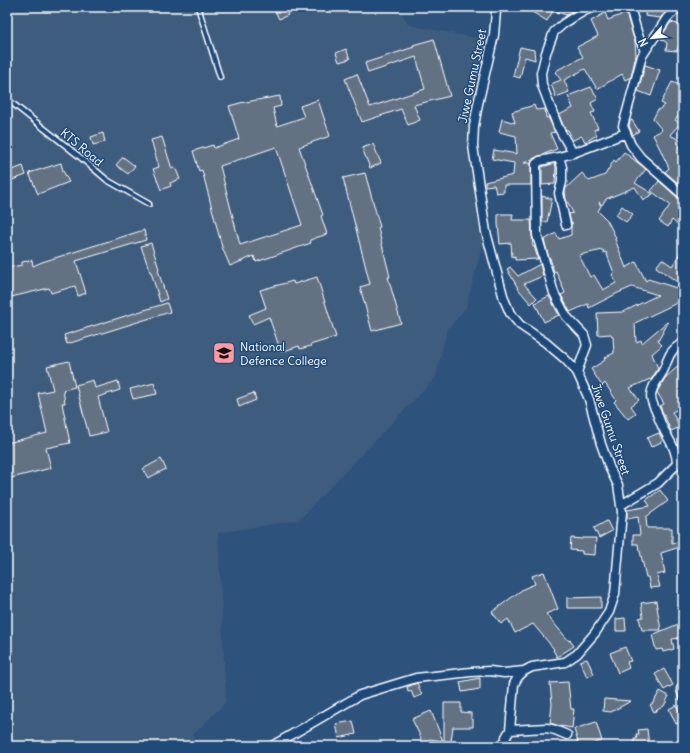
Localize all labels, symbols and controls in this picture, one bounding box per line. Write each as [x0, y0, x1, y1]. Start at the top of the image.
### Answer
north arrow [632, 18, 672, 58]
street label: Jiwe Gumu Street [455, 28, 489, 124]
text: N [635, 36, 651, 49]
street label: KTS Road [58, 125, 106, 169]
place label: National Defence College [240, 339, 327, 368]
school or university icon: National Defence College [211, 340, 237, 366]
street label: Jiwe Gumu Street [588, 381, 634, 477]

